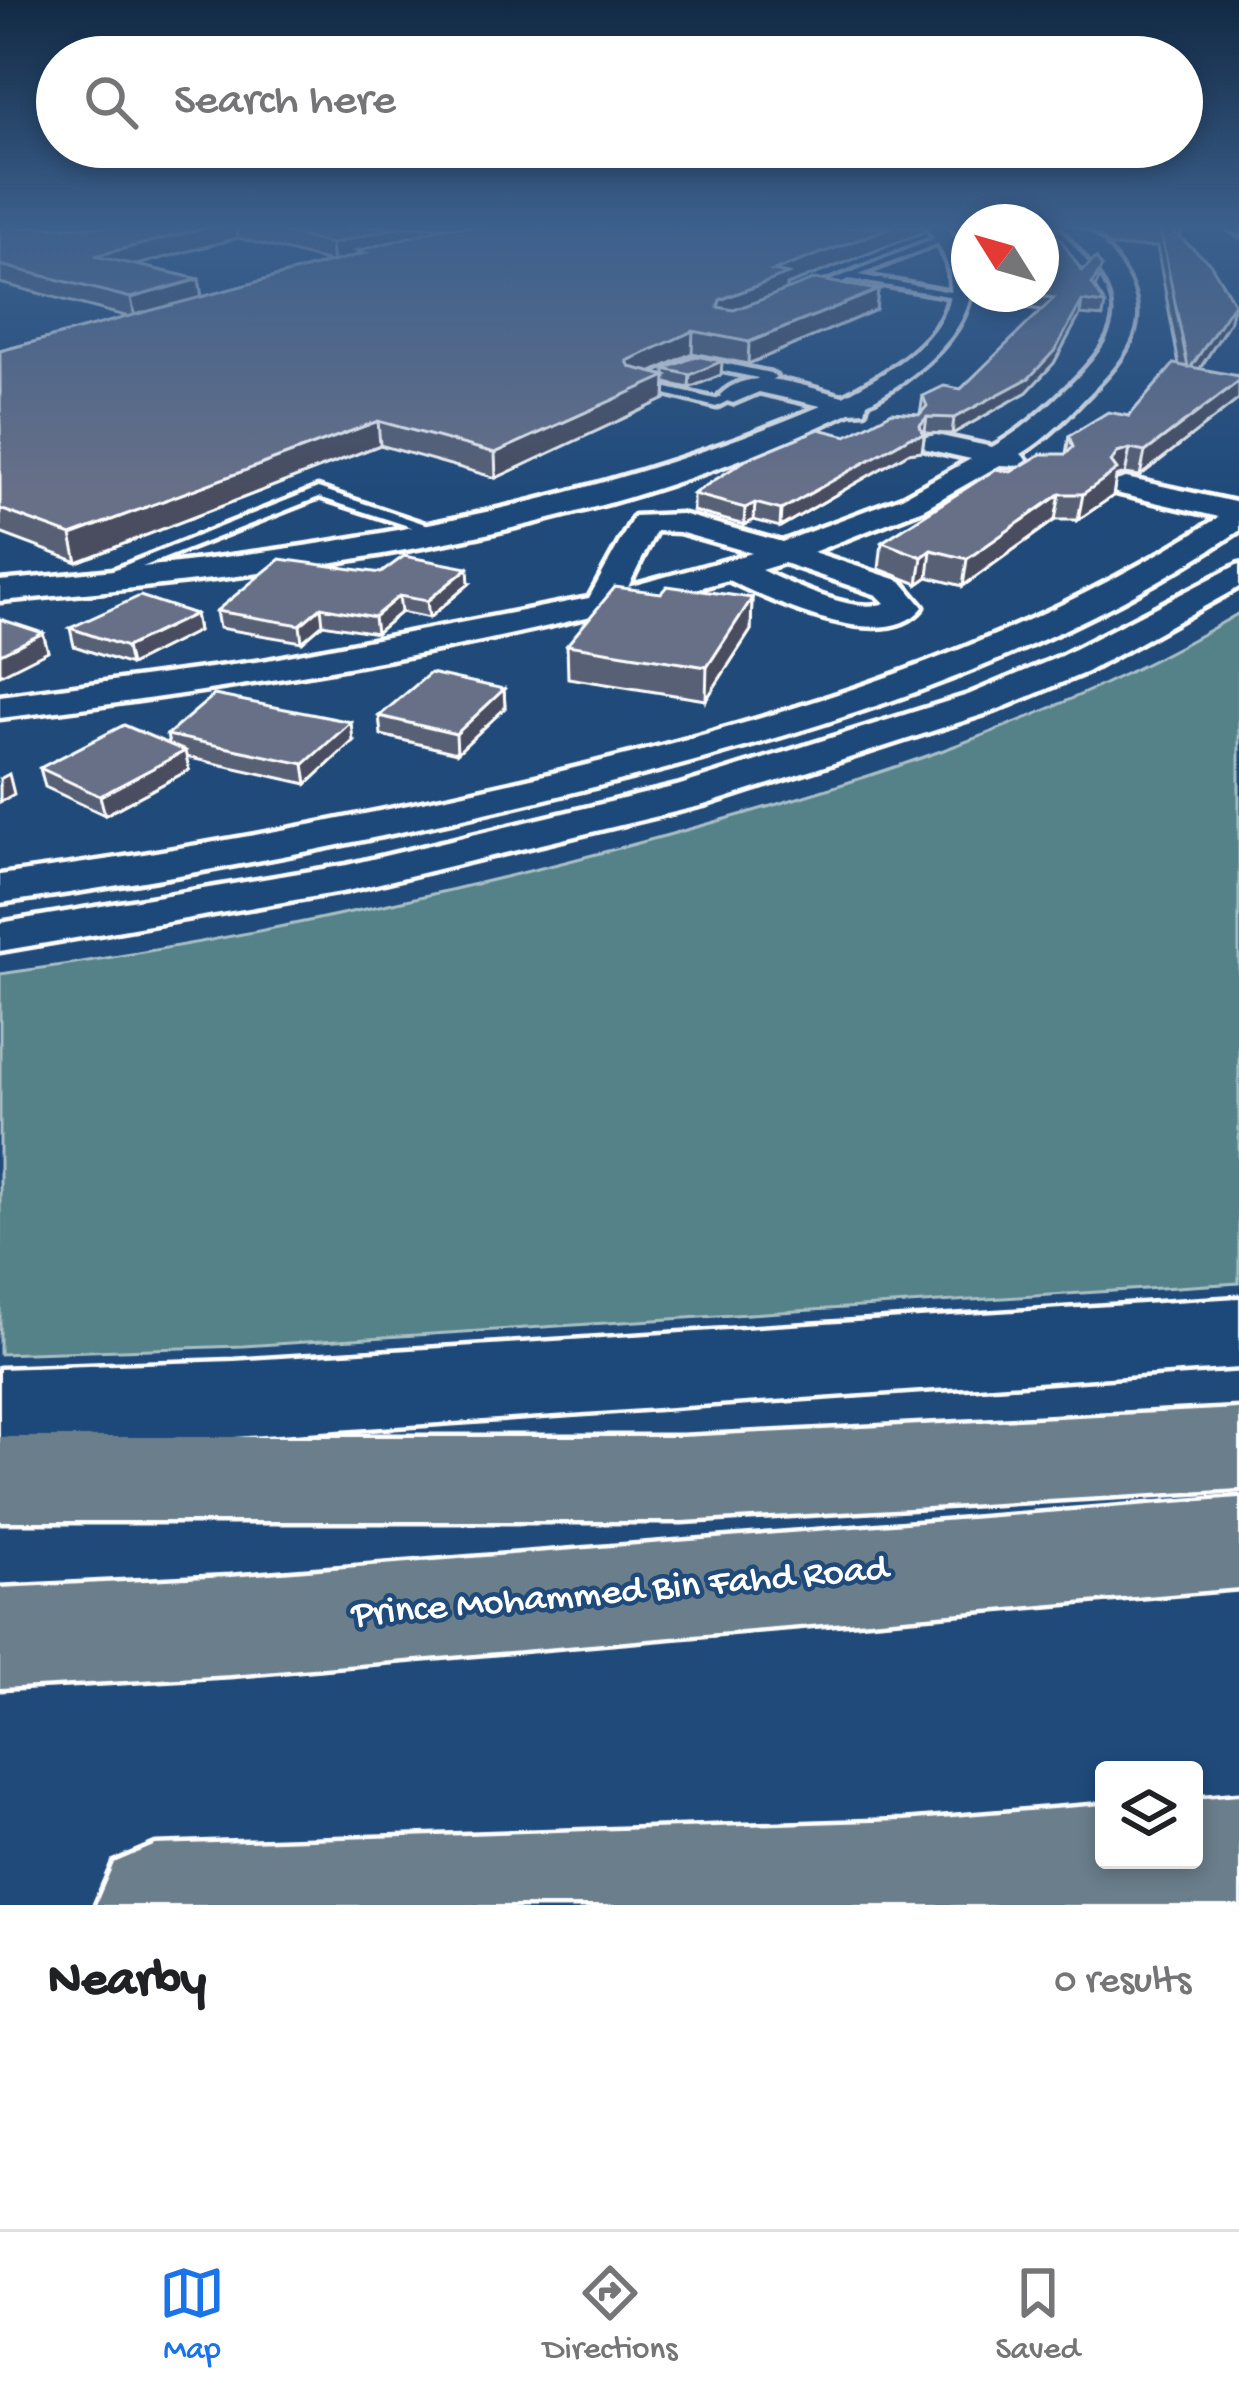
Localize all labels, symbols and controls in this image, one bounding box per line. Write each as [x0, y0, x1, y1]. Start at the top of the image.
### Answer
search box [36, 36, 1203, 168]
icon: search [78, 69, 144, 135]
text: Search here [174, 76, 396, 129]
north arrow [951, 204, 1059, 312]
street label: Prince Mohammed Bin Fahd Road [348, 1547, 893, 1641]
map controls [1095, 1761, 1203, 1869]
button: layers [1095, 1761, 1203, 1869]
text: Nearby [48, 1953, 206, 2013]
text: 0 results [1054, 1960, 1191, 2006]
tab: Map [159, 2260, 225, 2370]
tab: Directions [543, 2260, 677, 2370]
tab: Saved [995, 2260, 1080, 2370]

